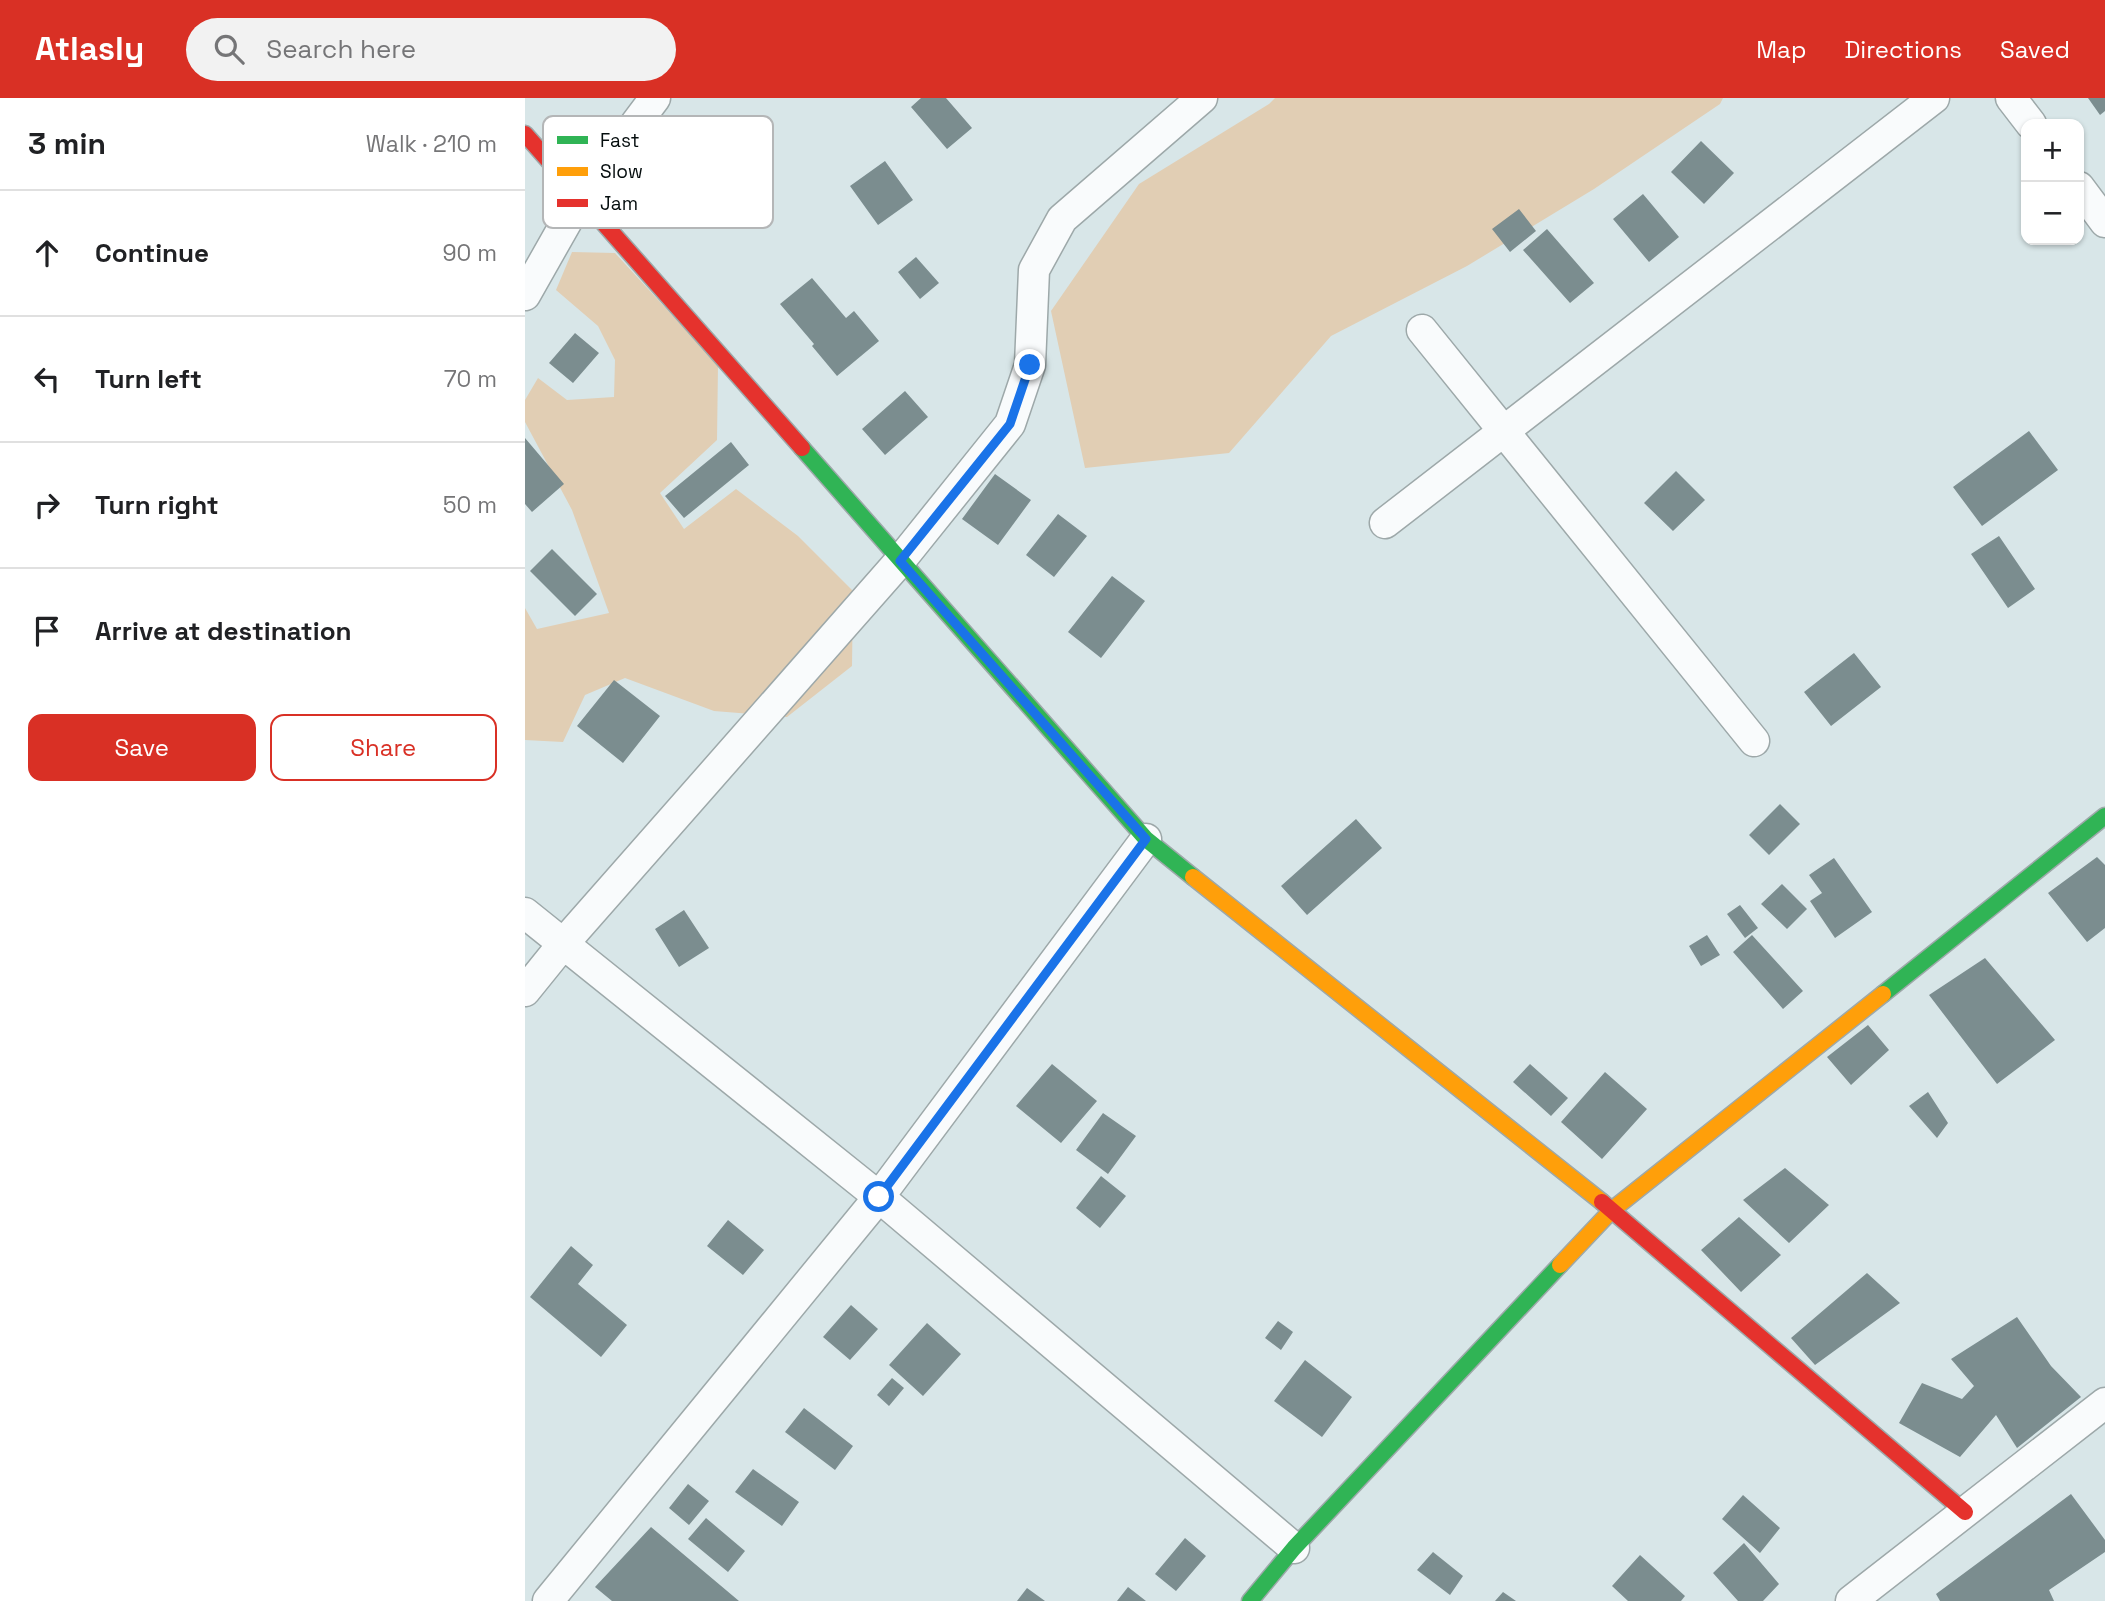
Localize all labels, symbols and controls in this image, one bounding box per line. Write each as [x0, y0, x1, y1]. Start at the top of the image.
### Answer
search box [186, 18, 676, 81]
text: Atlasly [35, 28, 144, 70]
icon: search [210, 30, 248, 68]
text: Search here [266, 32, 416, 66]
text: Map [1756, 34, 1806, 65]
text: Directions [1844, 34, 1962, 65]
text: Saved [2000, 34, 2070, 65]
legend [543, 116, 773, 228]
map controls [2021, 119, 2084, 245]
button: + [2021, 119, 2084, 182]
text: 3 min [28, 124, 106, 163]
text: Fast [600, 128, 640, 153]
text: Walk · 210 m [366, 129, 497, 159]
text: Slow [600, 159, 643, 184]
button: − [2021, 182, 2084, 245]
text: Jam [600, 191, 638, 216]
icon: ahead [28, 234, 66, 272]
text: Continue [95, 236, 209, 270]
text: 90 m [442, 238, 497, 268]
route end [1014, 349, 1045, 380]
icon: left [28, 360, 66, 398]
text: Turn left [95, 362, 202, 396]
text: 70 m [444, 364, 497, 394]
icon: right [28, 486, 66, 524]
text: Turn right [95, 488, 219, 522]
text: 50 m [443, 490, 497, 520]
icon: arrive [28, 612, 66, 650]
text: Arrive at destination [95, 614, 352, 648]
button: Save [28, 714, 256, 781]
button: Share [270, 714, 497, 781]
route start [863, 1181, 894, 1212]

